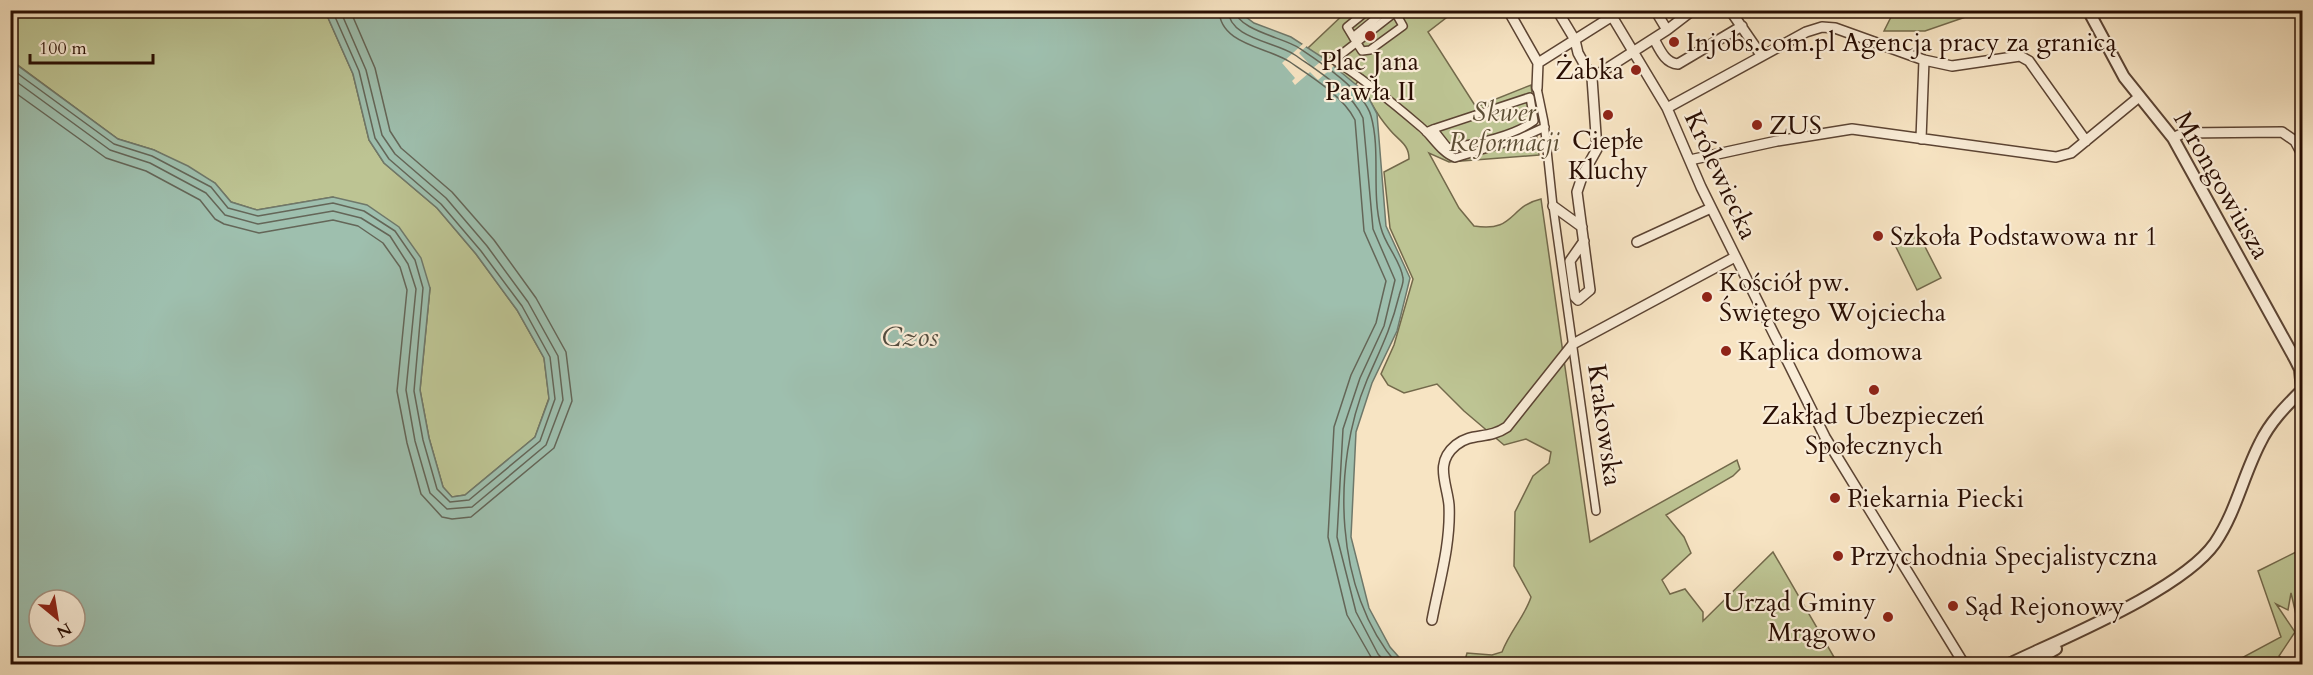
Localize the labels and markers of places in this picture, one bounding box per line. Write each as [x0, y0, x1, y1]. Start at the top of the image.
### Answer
place label: Injobs.com.pl Agencja pracy za granicą [1686, 25, 2117, 60]
marker: Plac Jana Pawła II [1363, 29, 1377, 43]
marker: Injobs.com.pl Agencja pracy za granicą [1667, 35, 1681, 49]
place label: Plac Jana Pawła II [1321, 44, 1419, 109]
place label: Żabka [1555, 53, 1624, 88]
marker: Żabka [1629, 63, 1643, 77]
marker: Ciepłe Kluchy [1601, 108, 1615, 122]
place label: ZUS [1769, 108, 1822, 143]
marker: ZUS [1750, 118, 1764, 132]
place label: Ciepłe Kluchy [1568, 123, 1648, 188]
place label: Szkoła Podstawowa nr 1 [1890, 219, 2158, 254]
marker: Szkoła Podstawowa nr 1 [1871, 229, 1885, 243]
place label: Kościół pw. Świętego Wojciecha [1719, 265, 1946, 330]
marker: Kościół pw. Świętego Wojciecha [1700, 290, 1714, 304]
place label: Kaplica domowa [1738, 334, 1922, 369]
marker: Kaplica domowa [1719, 344, 1733, 358]
marker: Zakład Ubezpieczeń Społecznych [1867, 383, 1881, 397]
place label: Zakład Ubezpieczeń Społecznych [1762, 398, 1986, 463]
place label: Piekarnia Piecki [1847, 481, 2024, 516]
marker: Piekarnia Piecki [1828, 491, 1842, 505]
place label: Przychodnia Specjalistyczna [1850, 539, 2158, 574]
marker: Przychodnia Specjalistyczna [1831, 549, 1845, 563]
place label: Urząd Gminy Mrągowo [1723, 585, 1876, 650]
place label: Sąd Rejonowy [1965, 589, 2125, 624]
marker: Sąd Rejonowy [1946, 599, 1960, 613]
marker: Urząd Gminy Mrągowo [1881, 610, 1895, 624]

